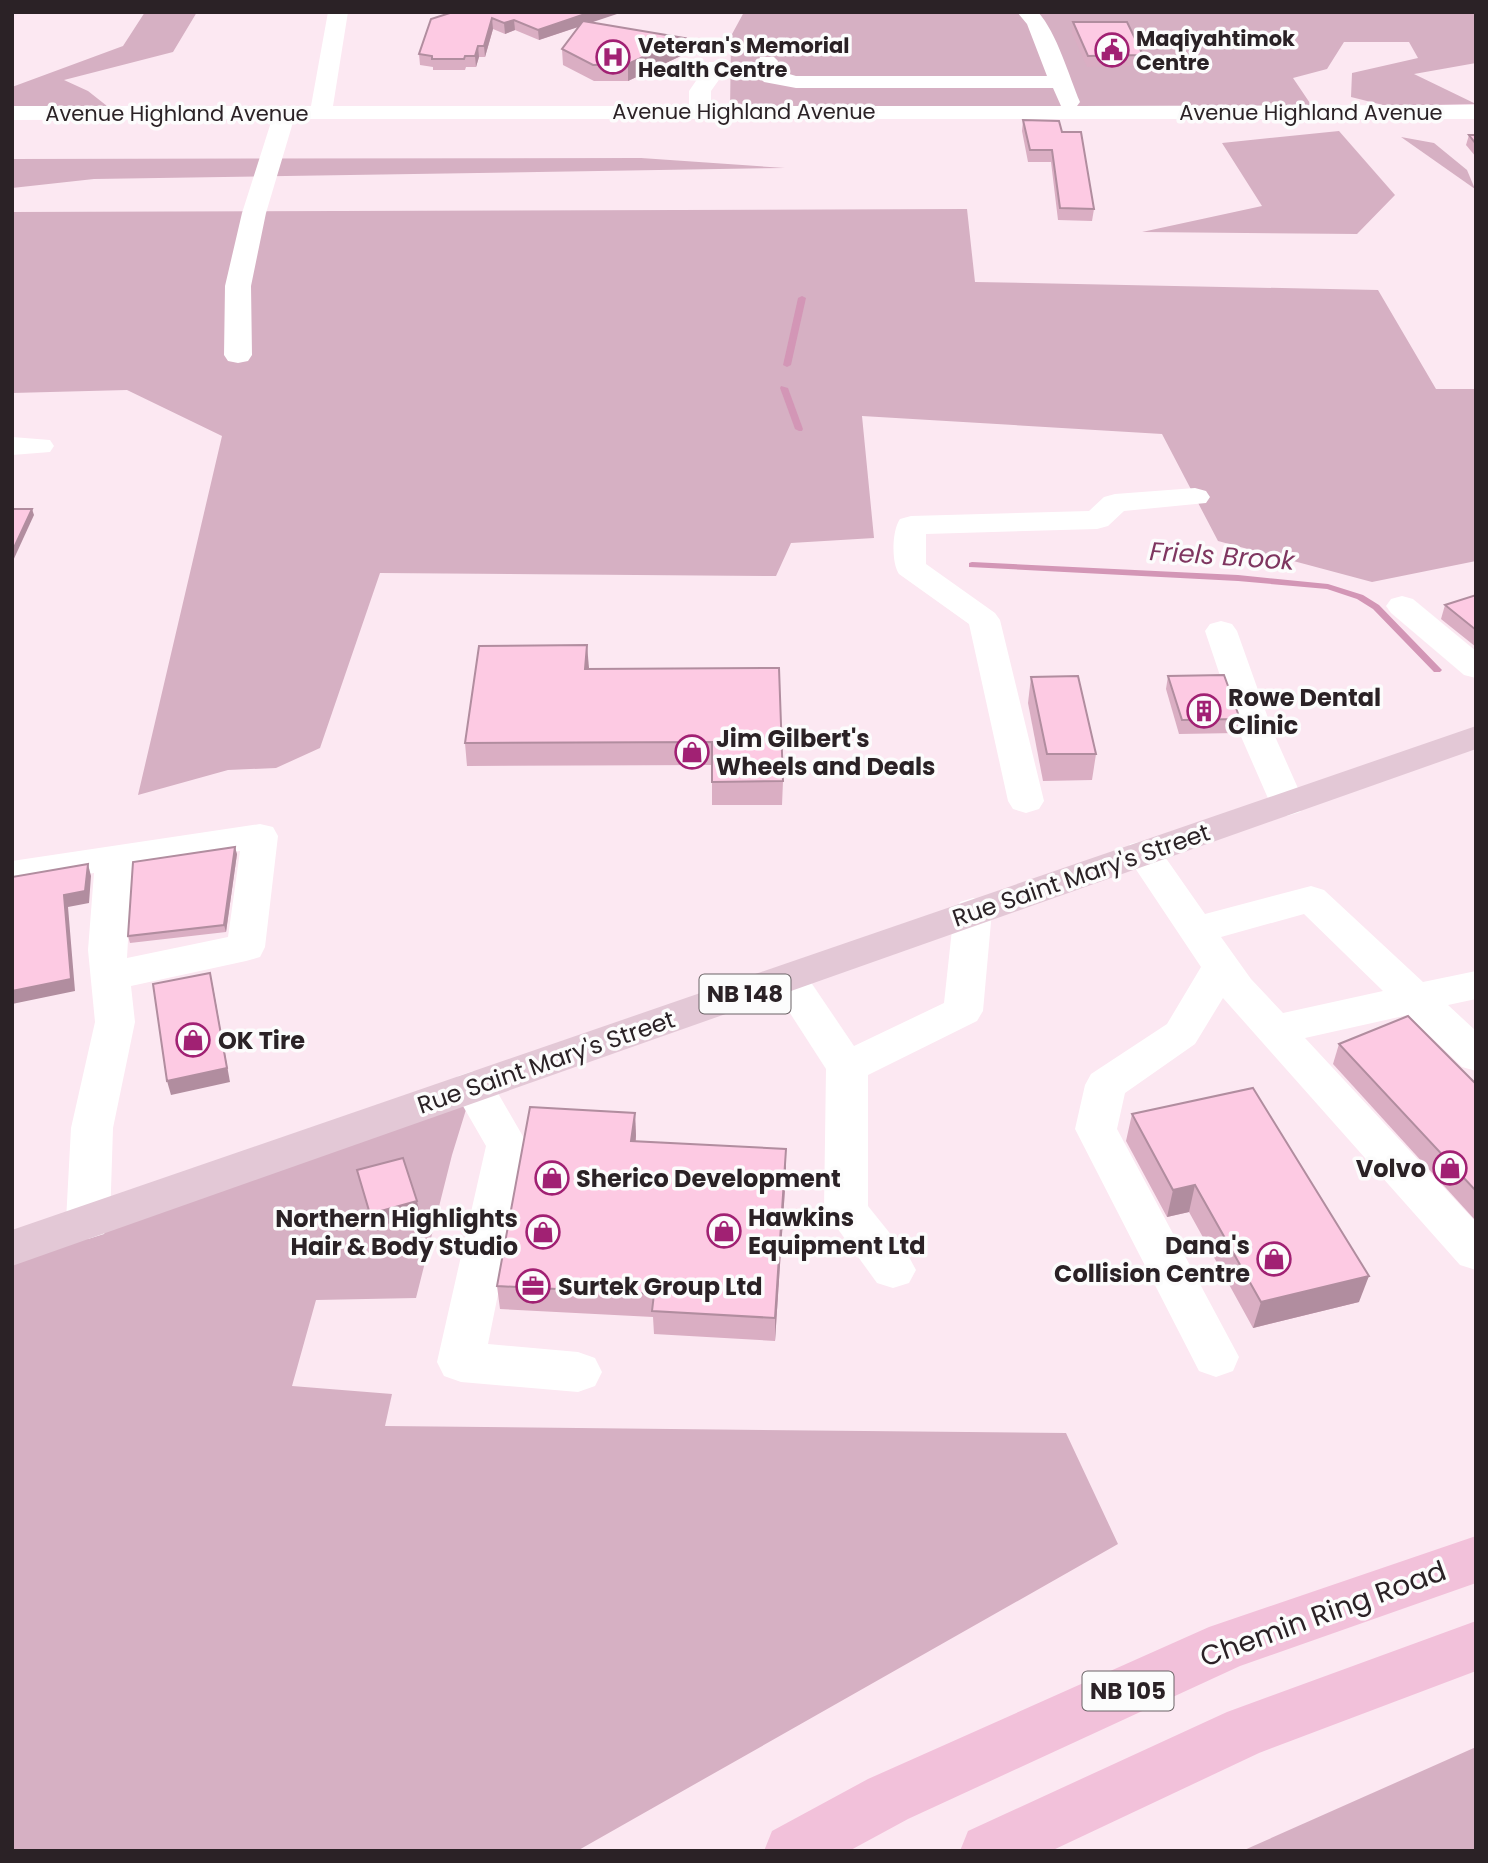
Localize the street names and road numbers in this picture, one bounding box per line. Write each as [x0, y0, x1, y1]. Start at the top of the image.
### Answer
street label: Avenue Highland Avenue [612, 97, 876, 126]
street label: Avenue Highland Avenue [1179, 98, 1443, 127]
street label: Avenue Highland Avenue [45, 99, 309, 128]
street label: Rue Saint Mary's Street [948, 815, 1214, 935]
road number: NB 148 [700, 974, 790, 1014]
street label: Rue Saint Mary's Street [413, 1002, 679, 1122]
street label: Chemin Ring Road [1195, 1551, 1451, 1677]
road number: NB 105 [1082, 1672, 1174, 1710]

